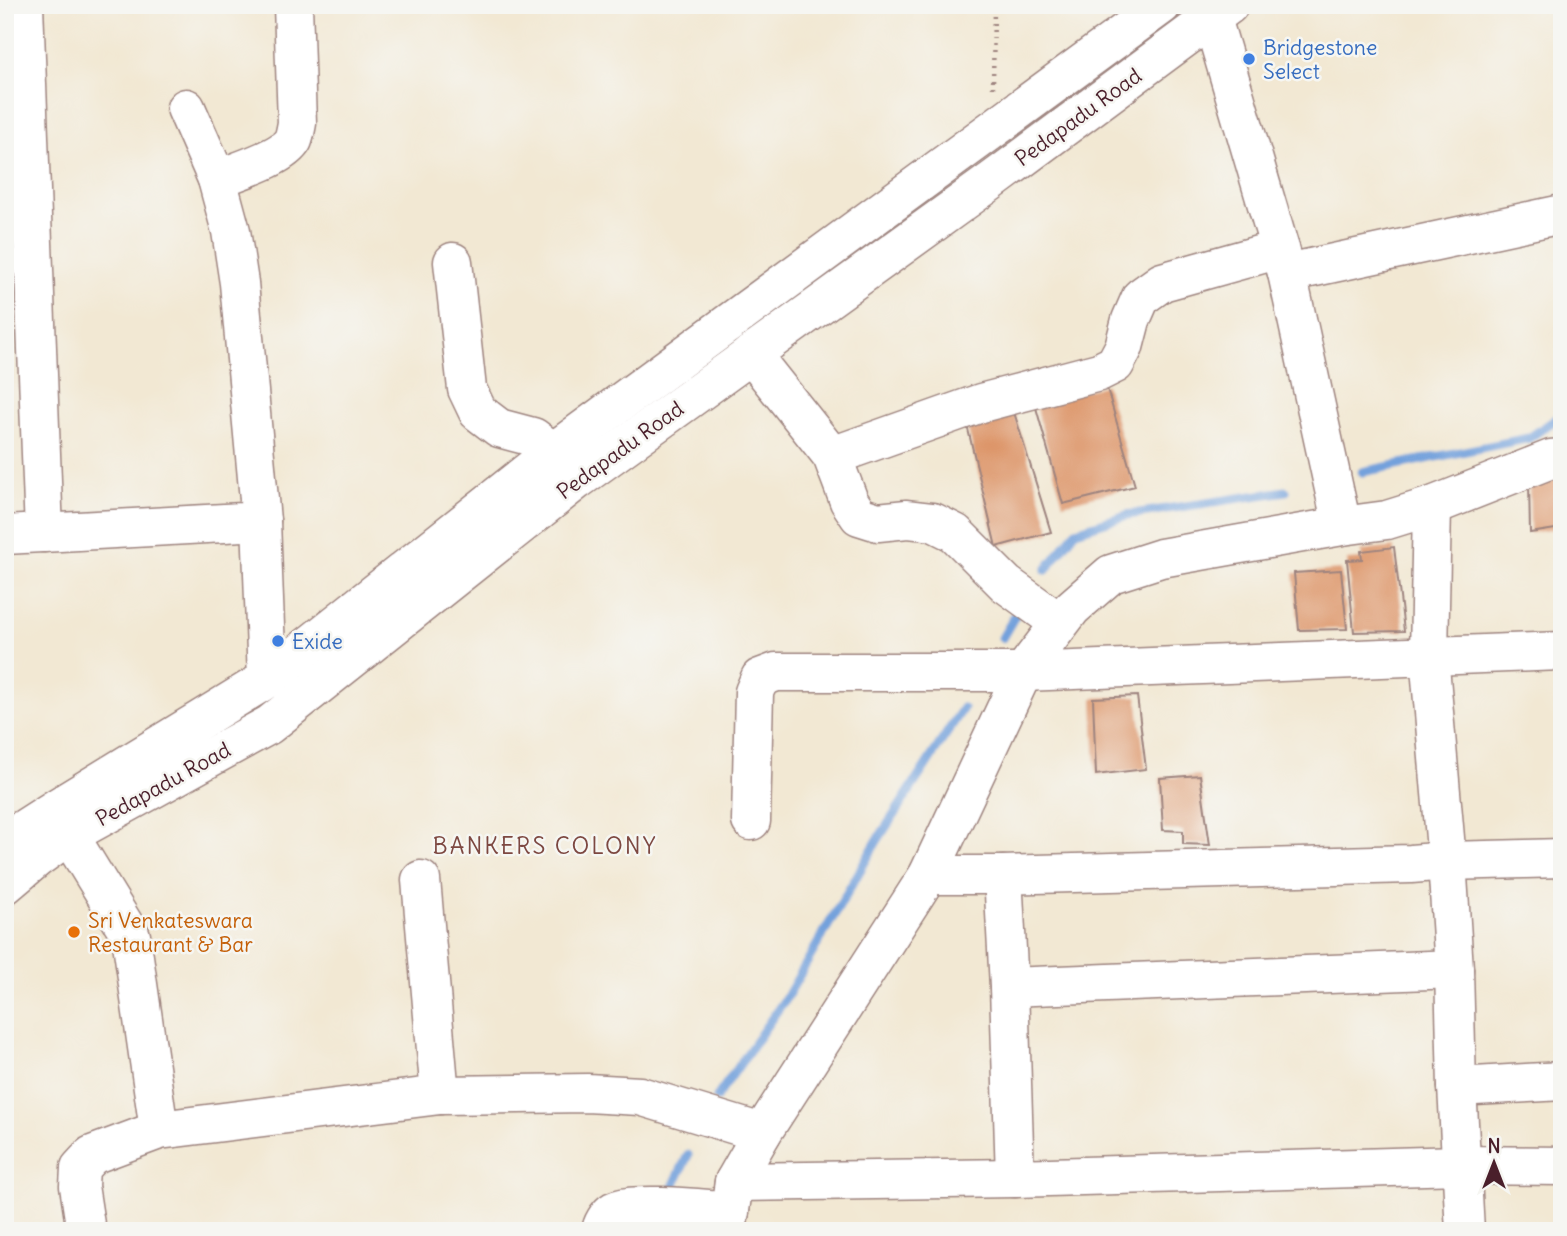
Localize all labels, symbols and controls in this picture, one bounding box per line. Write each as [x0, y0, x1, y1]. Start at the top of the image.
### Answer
place label: Bridgestone Select [1263, 34, 1377, 85]
marker: Bridgestone Select [1241, 51, 1257, 67]
street label: Pedapadu Road [1009, 62, 1147, 172]
street label: Pedapadu Road [551, 395, 689, 505]
place label: Exide [292, 628, 343, 655]
marker: Exide [270, 633, 286, 649]
street label: Pedapadu Road [91, 736, 235, 832]
district label: BANKERS COLONY [433, 831, 657, 860]
place label: Sri Venkateswara Restaurant & Bar [88, 907, 253, 958]
marker: Sri Venkateswara Restaurant & Bar [66, 924, 82, 940]
north arrow [1458, 1128, 1528, 1198]
text: N [1487, 1134, 1501, 1158]

